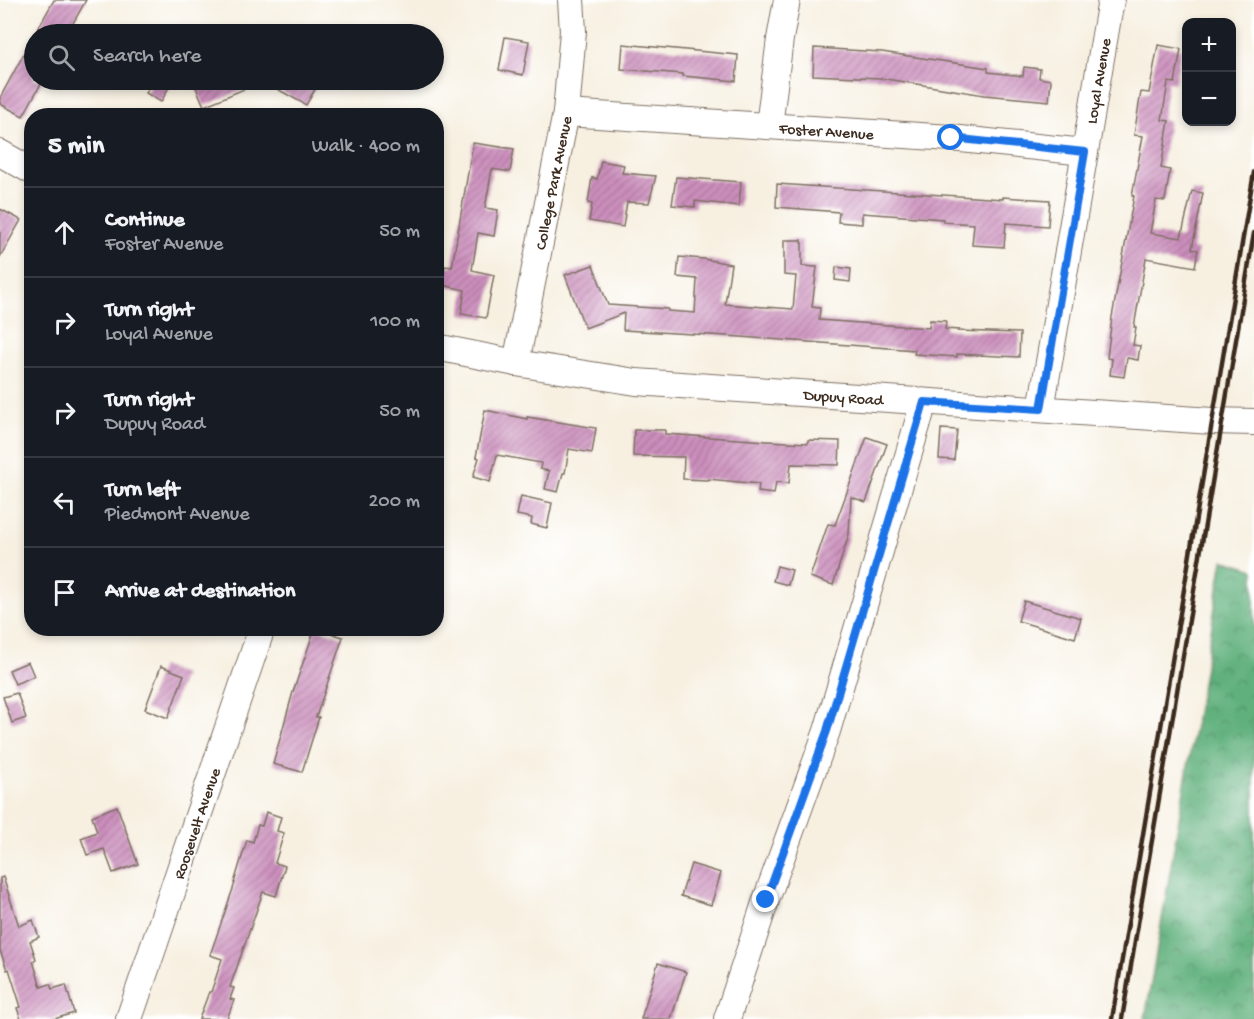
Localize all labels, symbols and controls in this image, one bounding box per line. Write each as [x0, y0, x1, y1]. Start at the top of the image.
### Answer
map controls [1182, 18, 1236, 126]
button: + [1182, 18, 1236, 72]
search box [24, 24, 444, 90]
street label: Loyal Avenue [1084, 36, 1117, 126]
icon: search [45, 41, 78, 74]
text: Search here [93, 44, 201, 70]
button: − [1182, 72, 1236, 126]
street label: College Park Avenue [533, 114, 578, 252]
street label: Foster Avenue [777, 121, 875, 146]
route start [937, 124, 963, 150]
text: 5 min [48, 132, 104, 163]
text: Walk · 400 m [312, 136, 420, 159]
text: Continue [105, 208, 185, 234]
icon: ahead [48, 216, 81, 249]
text: 50 m [379, 221, 420, 244]
text: Foster Avenue [105, 234, 223, 257]
text: Turn right [105, 298, 193, 324]
icon: right [48, 306, 81, 339]
text: 100 m [370, 311, 420, 334]
text: Loyal Avenue [105, 324, 213, 347]
street label: Dupuy Road [802, 387, 885, 412]
text: Turn right [105, 388, 193, 414]
icon: right [48, 396, 81, 429]
text: 50 m [379, 401, 420, 424]
text: Dupuy Road [105, 414, 205, 437]
text: Turn left [105, 478, 179, 504]
icon: left [48, 486, 81, 519]
text: 200 m [369, 491, 420, 514]
text: Piedmont Avenue [105, 504, 250, 527]
icon: arrive [48, 576, 81, 609]
text: Arrive at destination [105, 579, 295, 605]
street label: Roosevelt Avenue [171, 765, 227, 882]
route end [752, 886, 778, 912]

